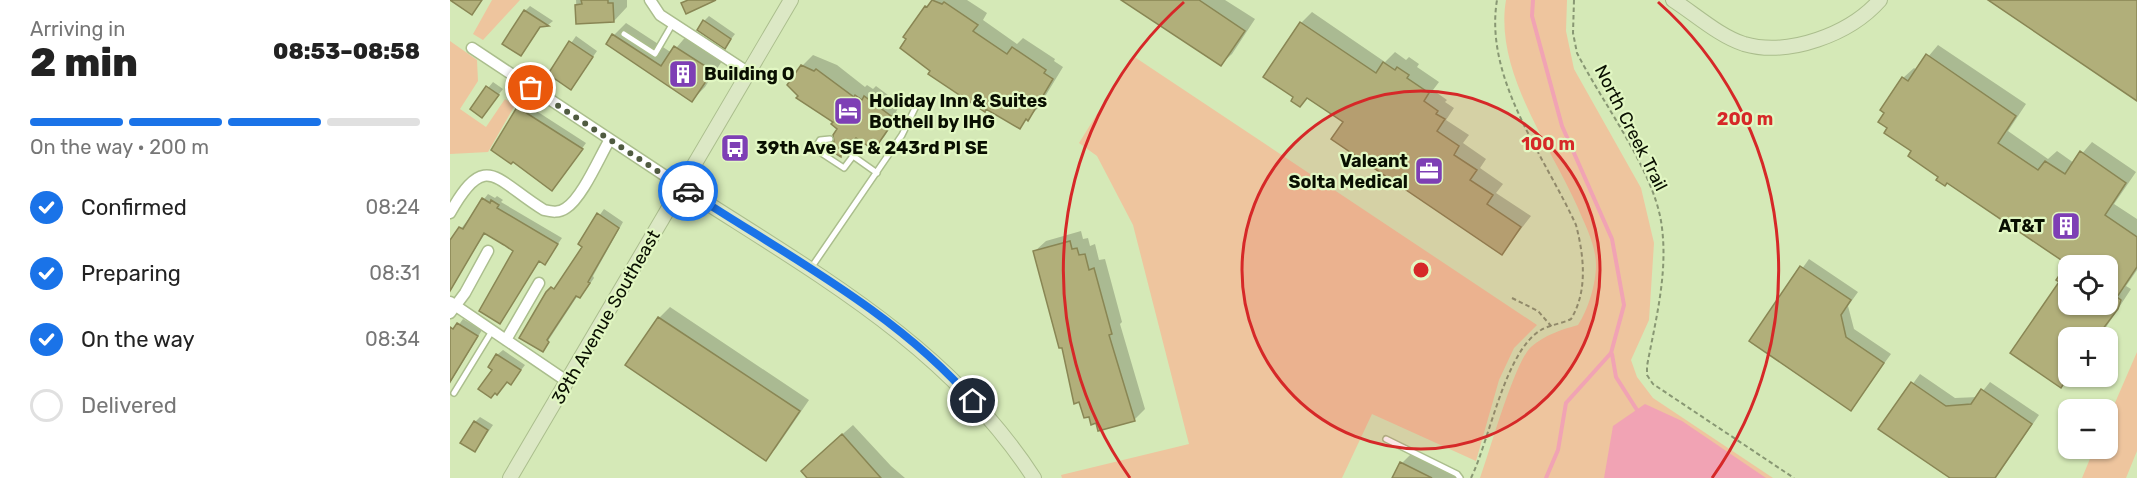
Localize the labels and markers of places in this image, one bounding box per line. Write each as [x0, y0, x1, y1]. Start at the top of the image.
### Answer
building icon: Building O [667, 58, 699, 90]
pin [505, 62, 556, 113]
place label: Building O [704, 63, 795, 85]
place label: Holiday Inn & Suites Bothell by IHG [869, 90, 1047, 133]
hotel icon: Holiday Inn & Suites Bothell by IHG [832, 95, 864, 127]
bus stop icon: 39th Ave SE & 243rd Pl SE [719, 132, 751, 164]
place label: 39th Ave SE & 243rd Pl SE [756, 137, 988, 159]
place label: Valeant Solta Medical [1289, 150, 1408, 193]
office icon: Valeant Solta Medical [1413, 155, 1445, 187]
building icon: AT&T [2050, 210, 2082, 242]
place label: AT&T [1999, 215, 2045, 237]
centre of rings [1411, 260, 1431, 280]
pin [947, 375, 998, 426]

